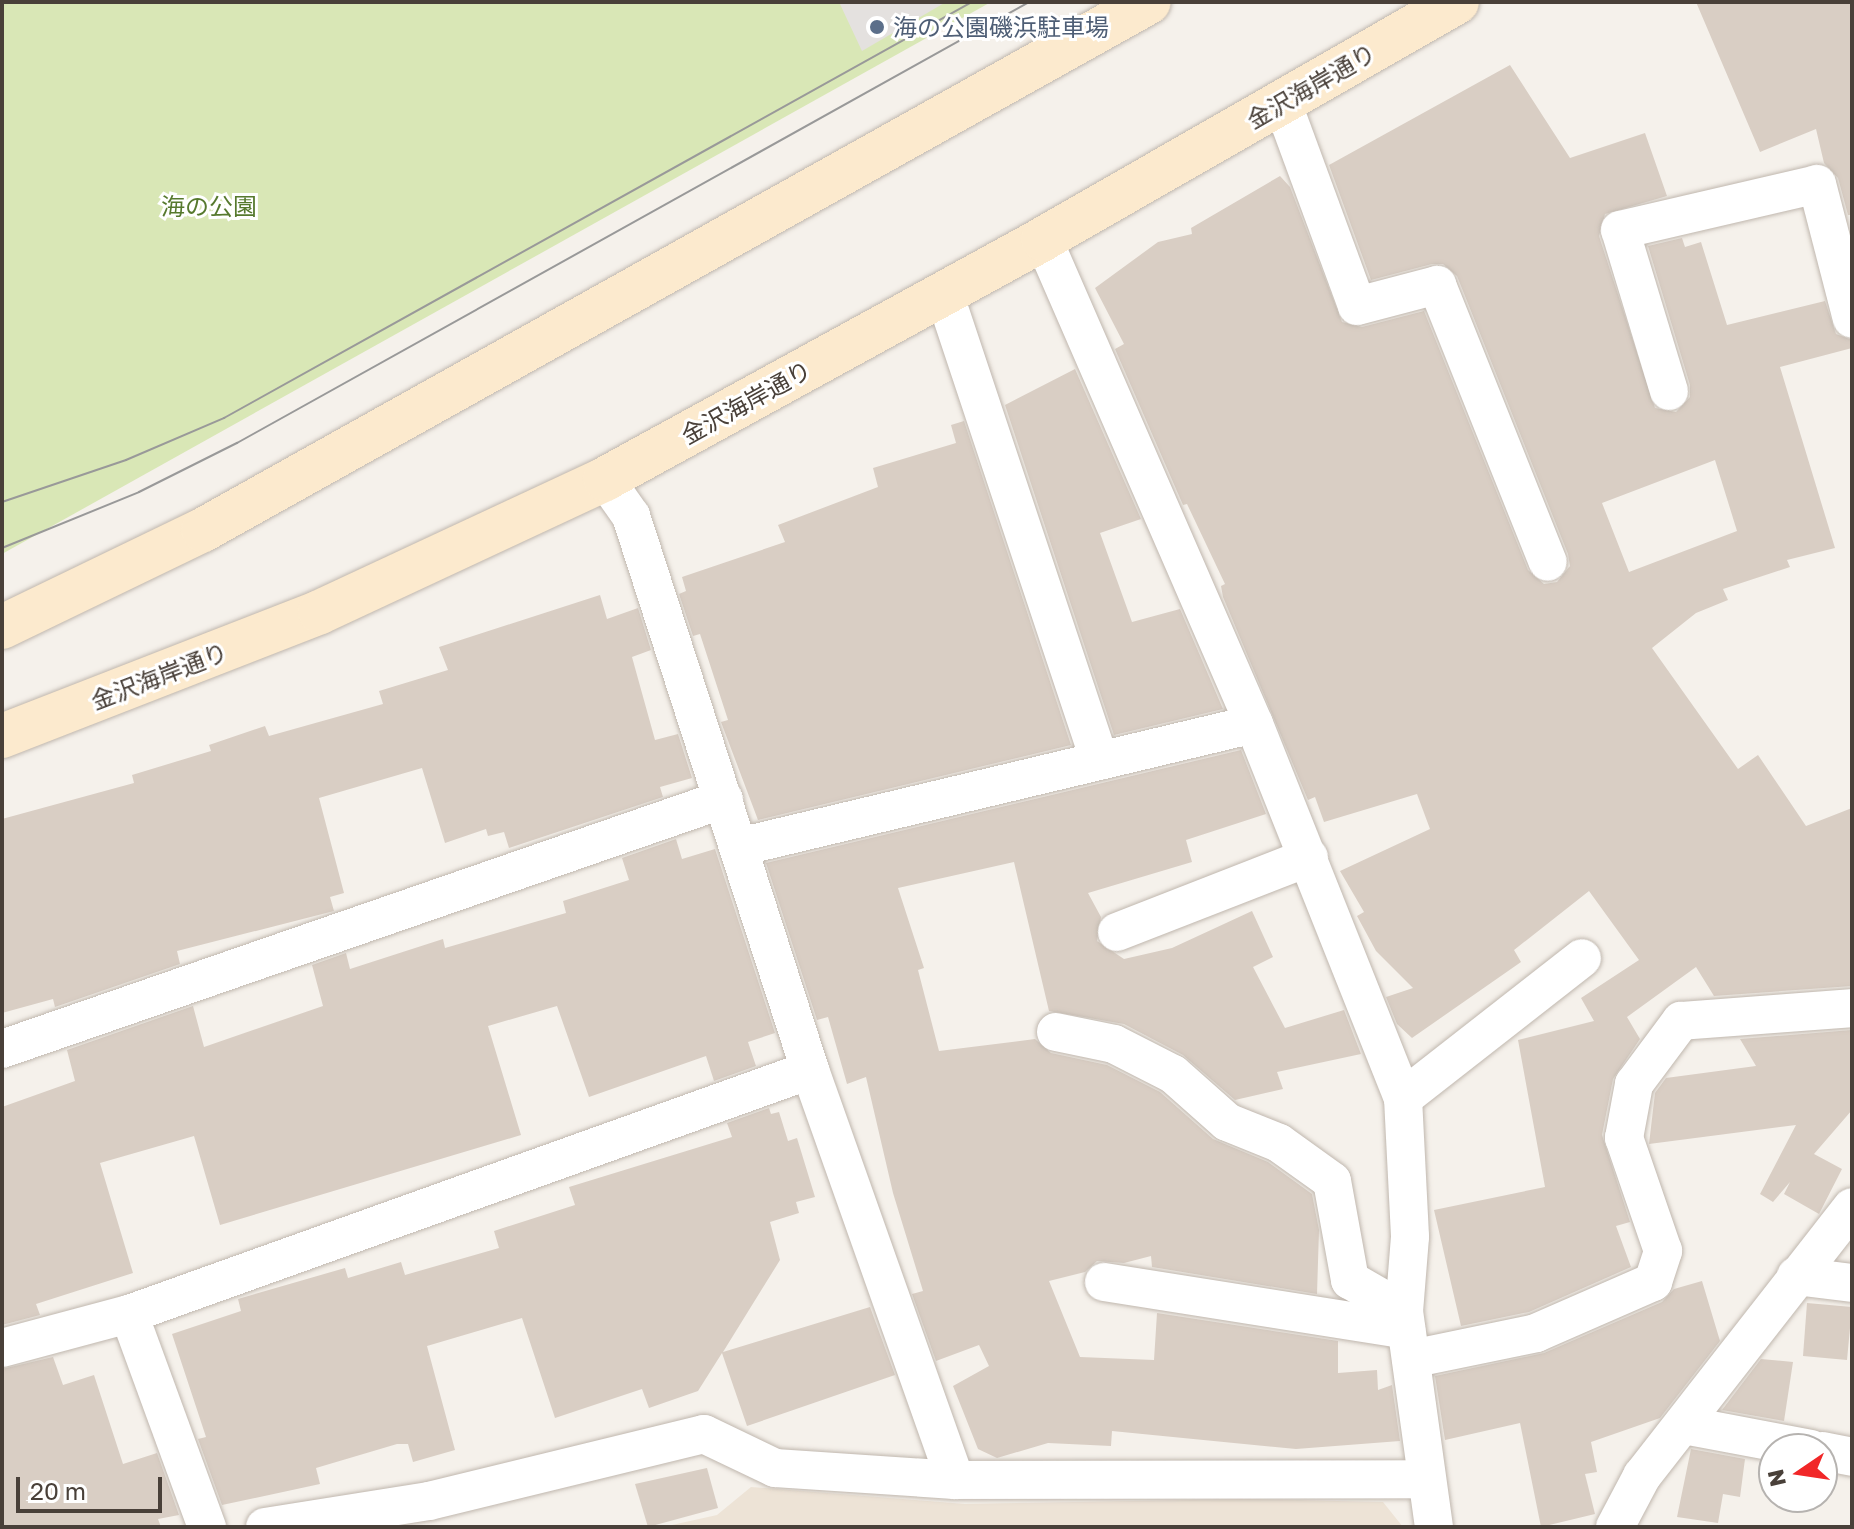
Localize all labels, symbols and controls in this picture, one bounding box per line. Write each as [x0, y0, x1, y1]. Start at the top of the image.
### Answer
place label: 海の公園磯浜駐車場 [893, 13, 1109, 41]
marker: 海の公園磯浜駐車場 [868, 18, 886, 36]
street label: 金沢海岸通り [1241, 38, 1381, 134]
park label: 海の公園 [161, 192, 257, 220]
street label: 金沢海岸通り [676, 354, 816, 450]
street label: 金沢海岸通り [87, 637, 231, 715]
north arrow [1758, 1433, 1838, 1513]
scale bar [20, 1461, 166, 1511]
text: N [1761, 1467, 1791, 1489]
text: 20 m [30, 1476, 86, 1505]

